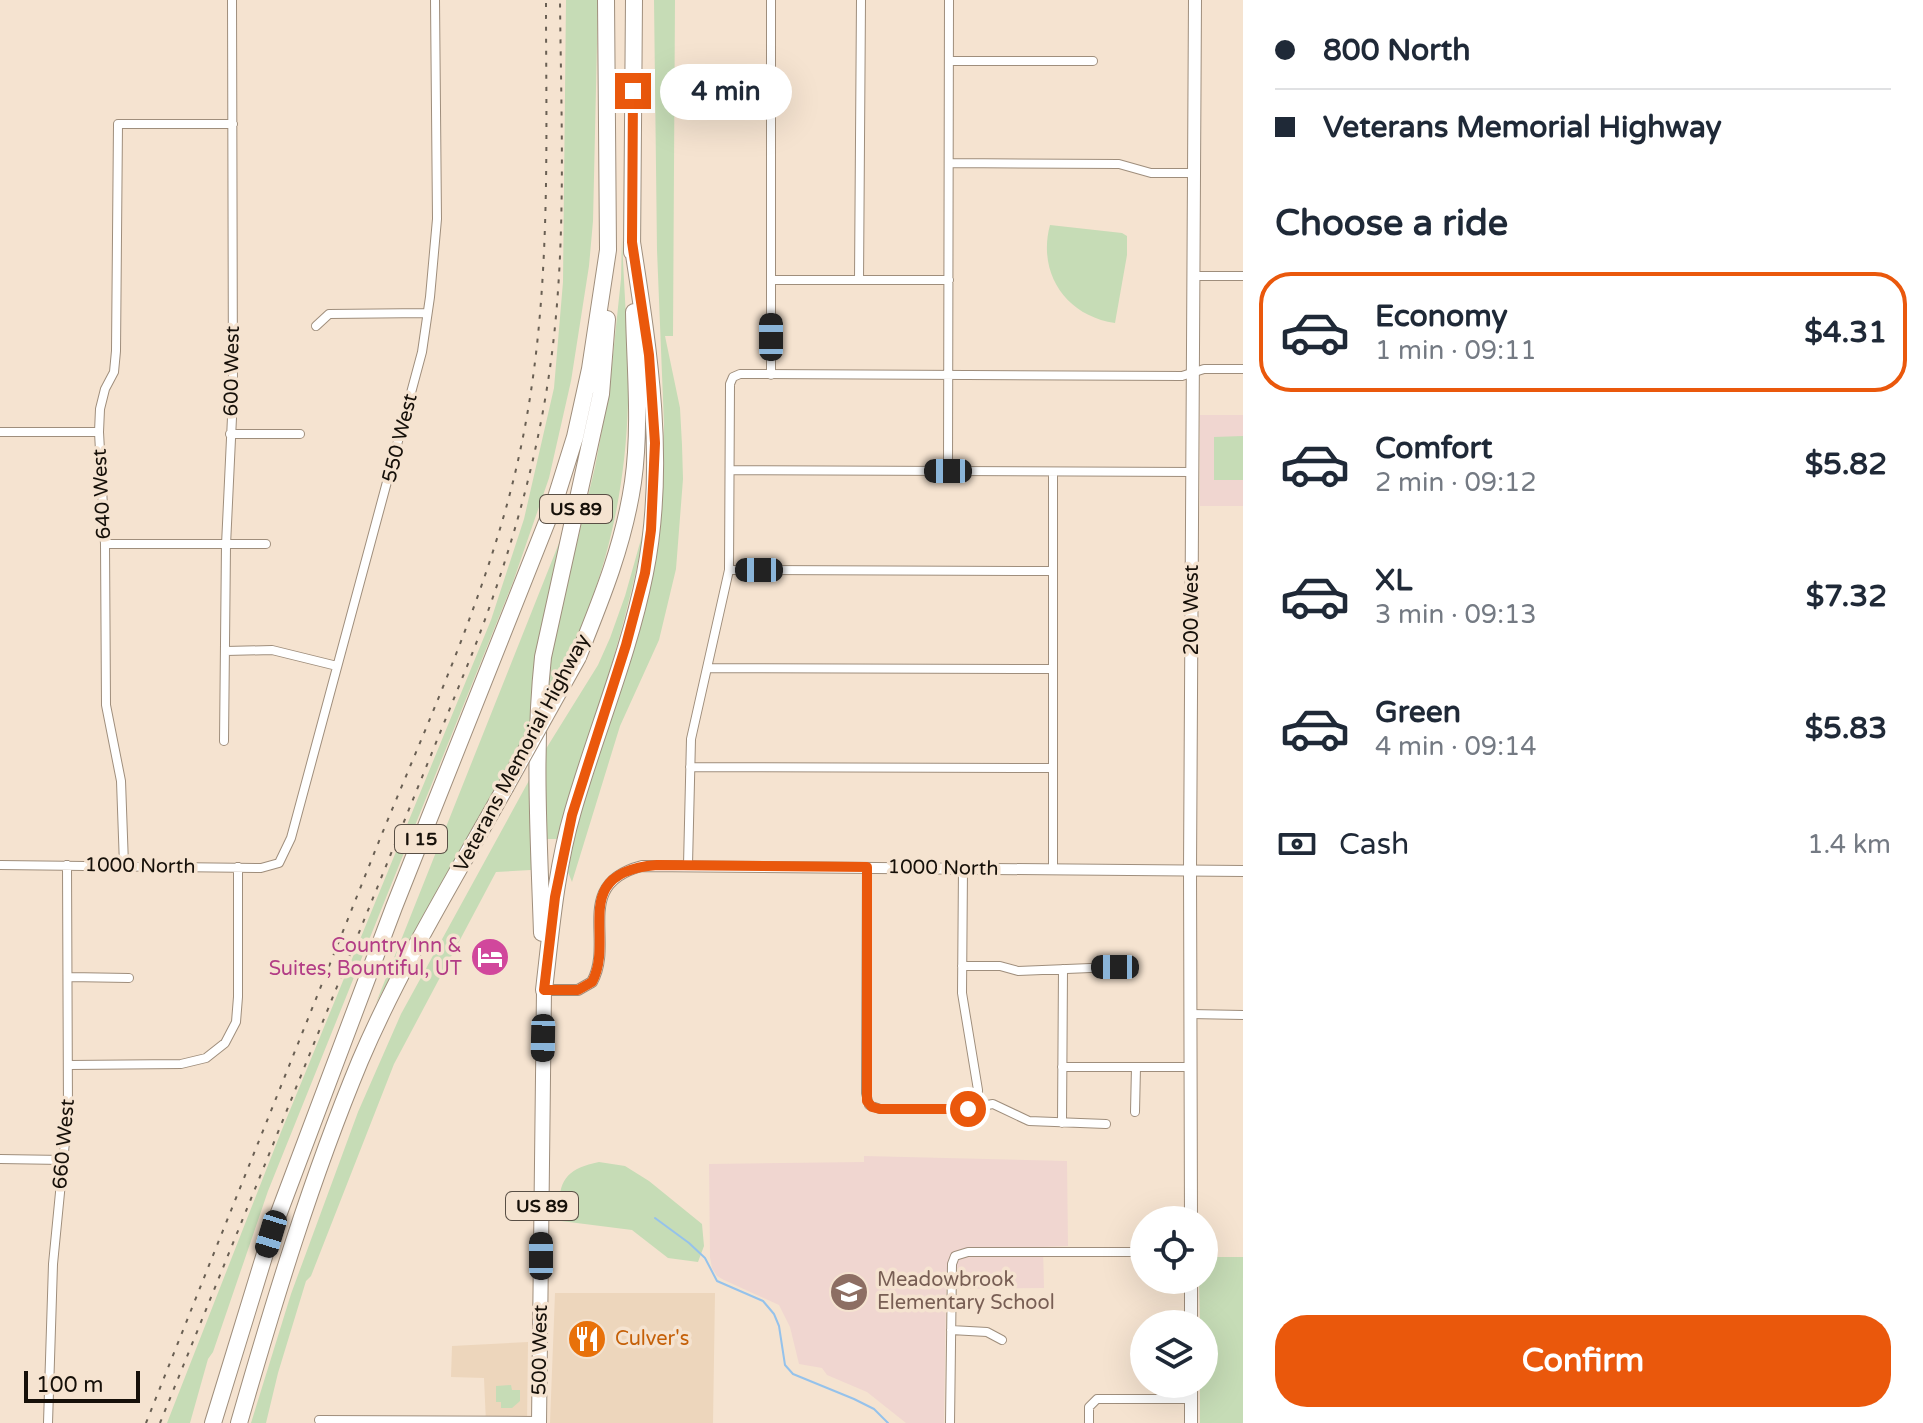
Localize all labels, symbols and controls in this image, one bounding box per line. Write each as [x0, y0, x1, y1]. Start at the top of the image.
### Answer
text: 800 North [1323, 32, 1470, 69]
callout: 4 min [661, 63, 793, 119]
route end [615, 73, 651, 109]
text: 4 min [691, 76, 761, 107]
text: Veterans Memorial Highway [1323, 109, 1722, 146]
text: Choose a ride [1275, 202, 1508, 245]
icon: car [1279, 296, 1351, 368]
text: Economy [1375, 298, 1508, 335]
car [759, 313, 783, 361]
text: $4.31 [1804, 314, 1887, 351]
street label: 600 West [219, 325, 245, 417]
text: 1 min · 09:11 [1375, 335, 1537, 366]
street label: 550 West [377, 391, 423, 485]
icon: car [1279, 428, 1351, 500]
text: Comfort [1375, 430, 1493, 467]
text: $5.82 [1805, 446, 1887, 483]
street label: 640 West [88, 448, 116, 540]
car [924, 459, 972, 483]
text: 2 min · 09:12 [1375, 467, 1537, 498]
road number: US 89 [540, 495, 612, 523]
car [735, 558, 783, 582]
icon: car [1279, 560, 1351, 632]
text: XL [1375, 562, 1412, 599]
street label: 200 West [1180, 564, 1204, 655]
text: $7.32 [1806, 578, 1887, 615]
text: 3 min · 09:13 [1375, 599, 1537, 630]
street label: Veterans Memorial Highway [449, 630, 595, 876]
icon: car [1279, 692, 1351, 764]
text: Green [1375, 694, 1461, 731]
text: $5.83 [1805, 710, 1887, 747]
text: 4 min · 09:14 [1375, 731, 1537, 762]
icon: cash [1275, 822, 1319, 866]
road number: I 15 [395, 825, 447, 853]
text: Cash [1339, 826, 1409, 863]
text: 1.4 km [1807, 829, 1891, 860]
street label: 1000 North [84, 853, 196, 879]
street label: 1000 North [887, 855, 999, 881]
place label: Country Inn & Suites, Bountiful, UT [269, 934, 462, 981]
hotel icon: Country Inn & Suites, Bountiful, UT [469, 936, 511, 978]
car [1091, 955, 1139, 979]
car [531, 1014, 555, 1062]
route start [950, 1091, 986, 1127]
street label: 660 West [48, 1097, 80, 1190]
road number: US 89 [506, 1192, 578, 1220]
map controls [1130, 1206, 1218, 1398]
button: locate [1130, 1206, 1218, 1294]
car [253, 1208, 289, 1260]
car [529, 1232, 553, 1280]
place label: Meadowbrook Elementary School [877, 1268, 1055, 1315]
school or university icon: Meadowbrook Elementary School [828, 1271, 870, 1313]
street label: 500 West [527, 1304, 553, 1396]
button: layers [1130, 1310, 1218, 1398]
button: Confirm [1275, 1315, 1891, 1407]
restaurant icon: Culver's [566, 1318, 608, 1360]
place label: Culver's [615, 1327, 689, 1351]
scale bar [24, 1367, 140, 1403]
text: 100 m [36, 1372, 103, 1398]

